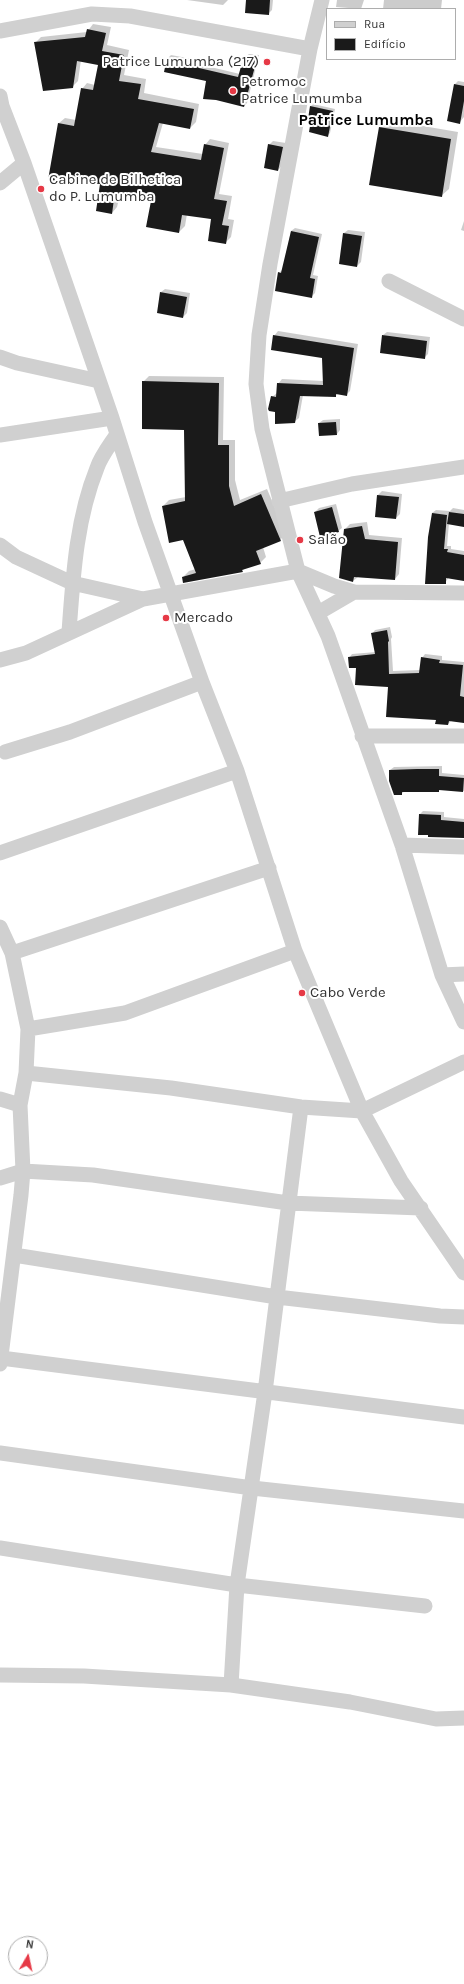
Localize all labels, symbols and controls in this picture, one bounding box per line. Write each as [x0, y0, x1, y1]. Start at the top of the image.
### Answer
legend [326, 8, 456, 60]
text: Rua [364, 17, 385, 31]
text: Edifício [364, 37, 405, 51]
place label: Patrice Lumumba (217) [103, 53, 259, 71]
marker: Patrice Lumumba (217) [262, 57, 272, 67]
place label: Petromoc Patrice Lumumba [241, 73, 362, 108]
marker: Petromoc Patrice Lumumba [228, 86, 238, 96]
district label: Patrice Lumumba [298, 110, 434, 130]
place label: Cabine de Bilhetica do P. Lumumba [49, 171, 181, 206]
marker: Cabine de Bilhetica do P. Lumumba [36, 184, 46, 194]
place label: Salão [308, 531, 346, 549]
marker: Salão [295, 535, 305, 545]
place label: Mercado [174, 609, 233, 627]
marker: Mercado [161, 613, 171, 623]
place label: Cabo Verde [310, 984, 386, 1002]
marker: Cabo Verde [297, 988, 307, 998]
north arrow [8, 1936, 48, 1976]
text: N [25, 1938, 35, 1952]

